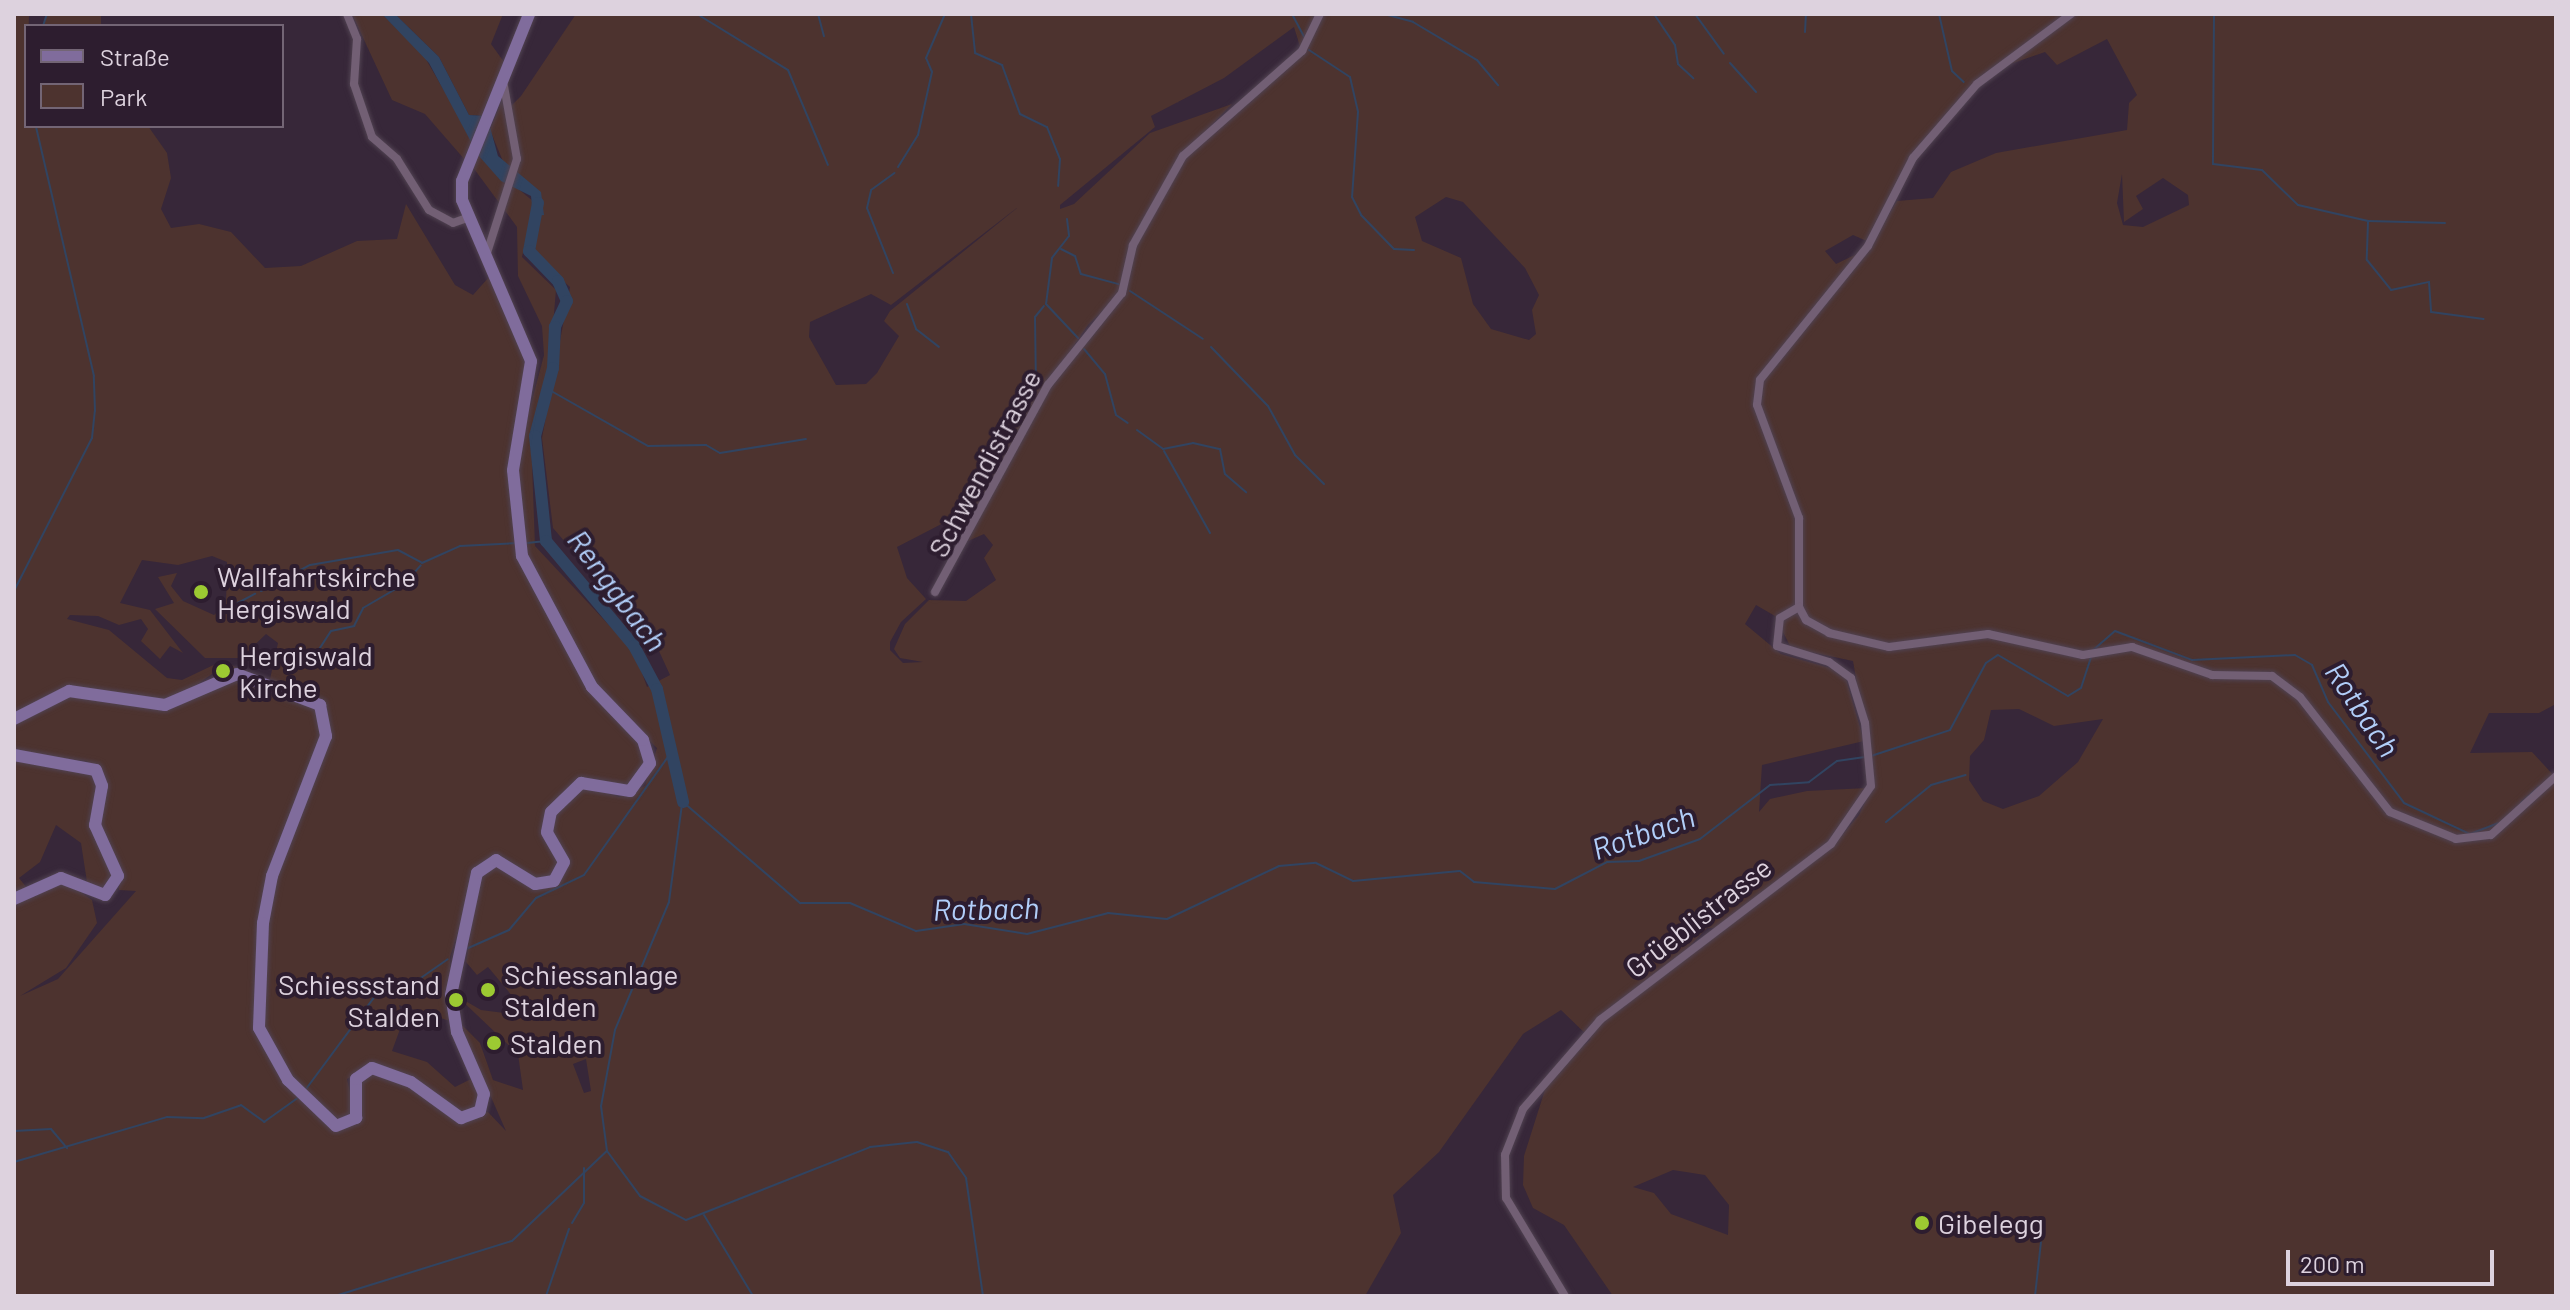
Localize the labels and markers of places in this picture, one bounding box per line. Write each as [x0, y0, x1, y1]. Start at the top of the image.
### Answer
place label: Wallfahrtskirche Hergiswald [217, 559, 416, 625]
marker: Wallfahrtskirche Hergiswald [192, 583, 210, 601]
place label: Hergiswald Kirche [239, 638, 373, 704]
marker: Hergiswald Kirche [214, 662, 232, 680]
place label: Schiessanlage Stalden [504, 957, 678, 1023]
place label: Schiessstand Stalden [278, 967, 440, 1033]
marker: Schiessanlage Stalden [479, 981, 497, 999]
marker: Schiessstand Stalden [447, 991, 465, 1009]
place label: Stalden [510, 1026, 603, 1060]
marker: Stalden [485, 1034, 503, 1052]
place label: Gibelegg [1938, 1206, 2044, 1240]
marker: Gibelegg [1913, 1214, 1931, 1232]

